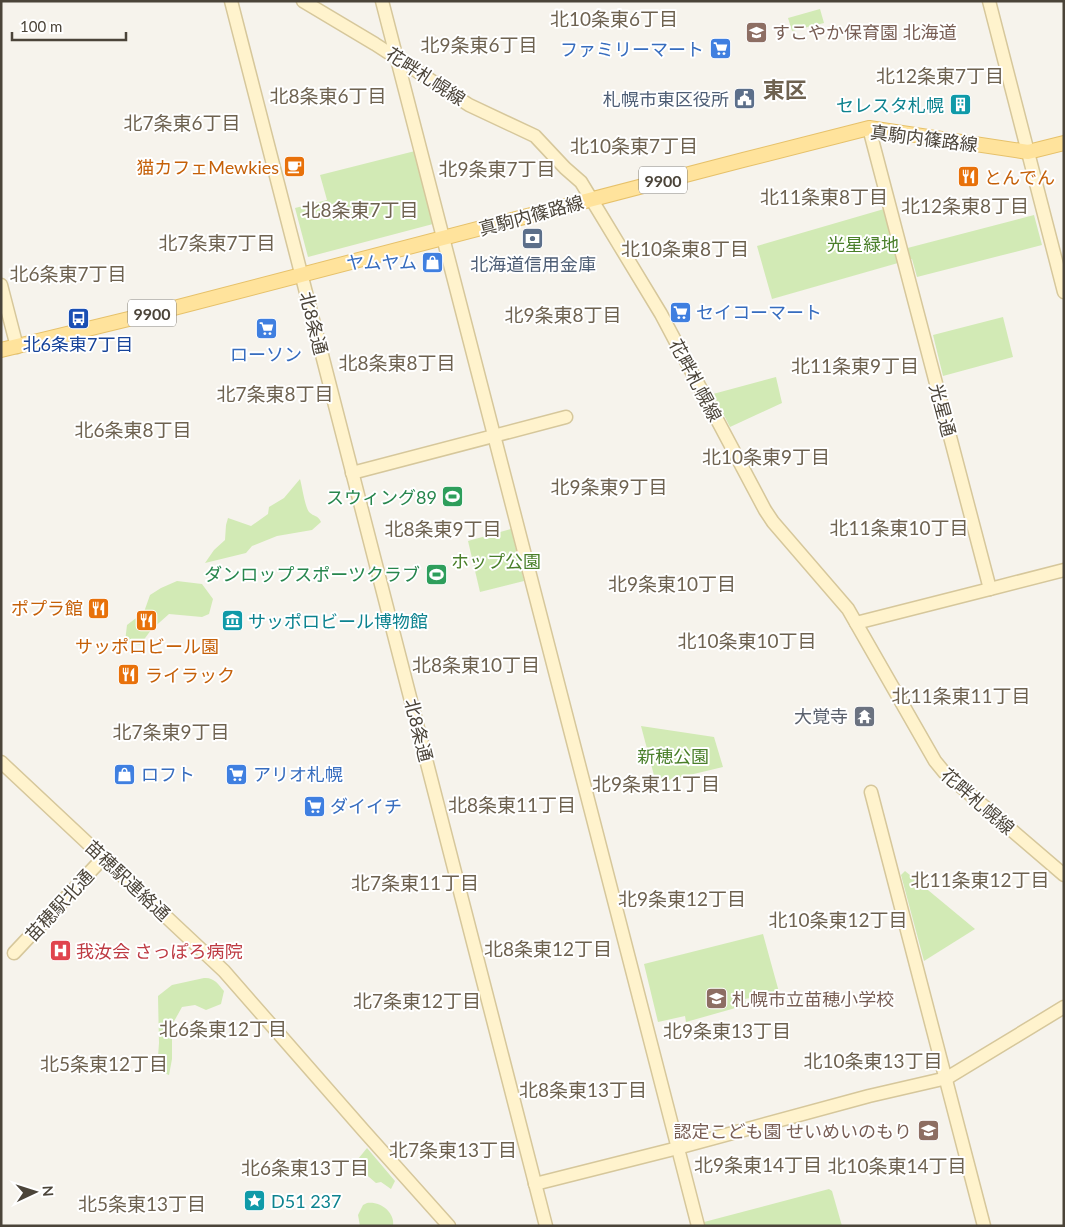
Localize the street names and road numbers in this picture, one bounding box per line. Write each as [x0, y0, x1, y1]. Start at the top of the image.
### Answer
street label: 花畔札幌線 [382, 42, 470, 110]
street label: 真駒内篠路線 [869, 121, 979, 155]
road number: 9900 [639, 166, 687, 194]
street label: 真駒内篠路線 [476, 190, 586, 240]
street label: 北8条通 [296, 289, 332, 357]
road number: 9900 [128, 300, 176, 326]
street label: 花畔札幌線 [665, 335, 727, 425]
street label: 光星通 [925, 381, 961, 439]
street label: 北8条通 [401, 696, 437, 764]
street label: 花畔札幌線 [937, 763, 1019, 839]
street label: 苗穂駅連絡通 [81, 835, 175, 925]
street label: 苗穂駅北通 [20, 865, 98, 945]

